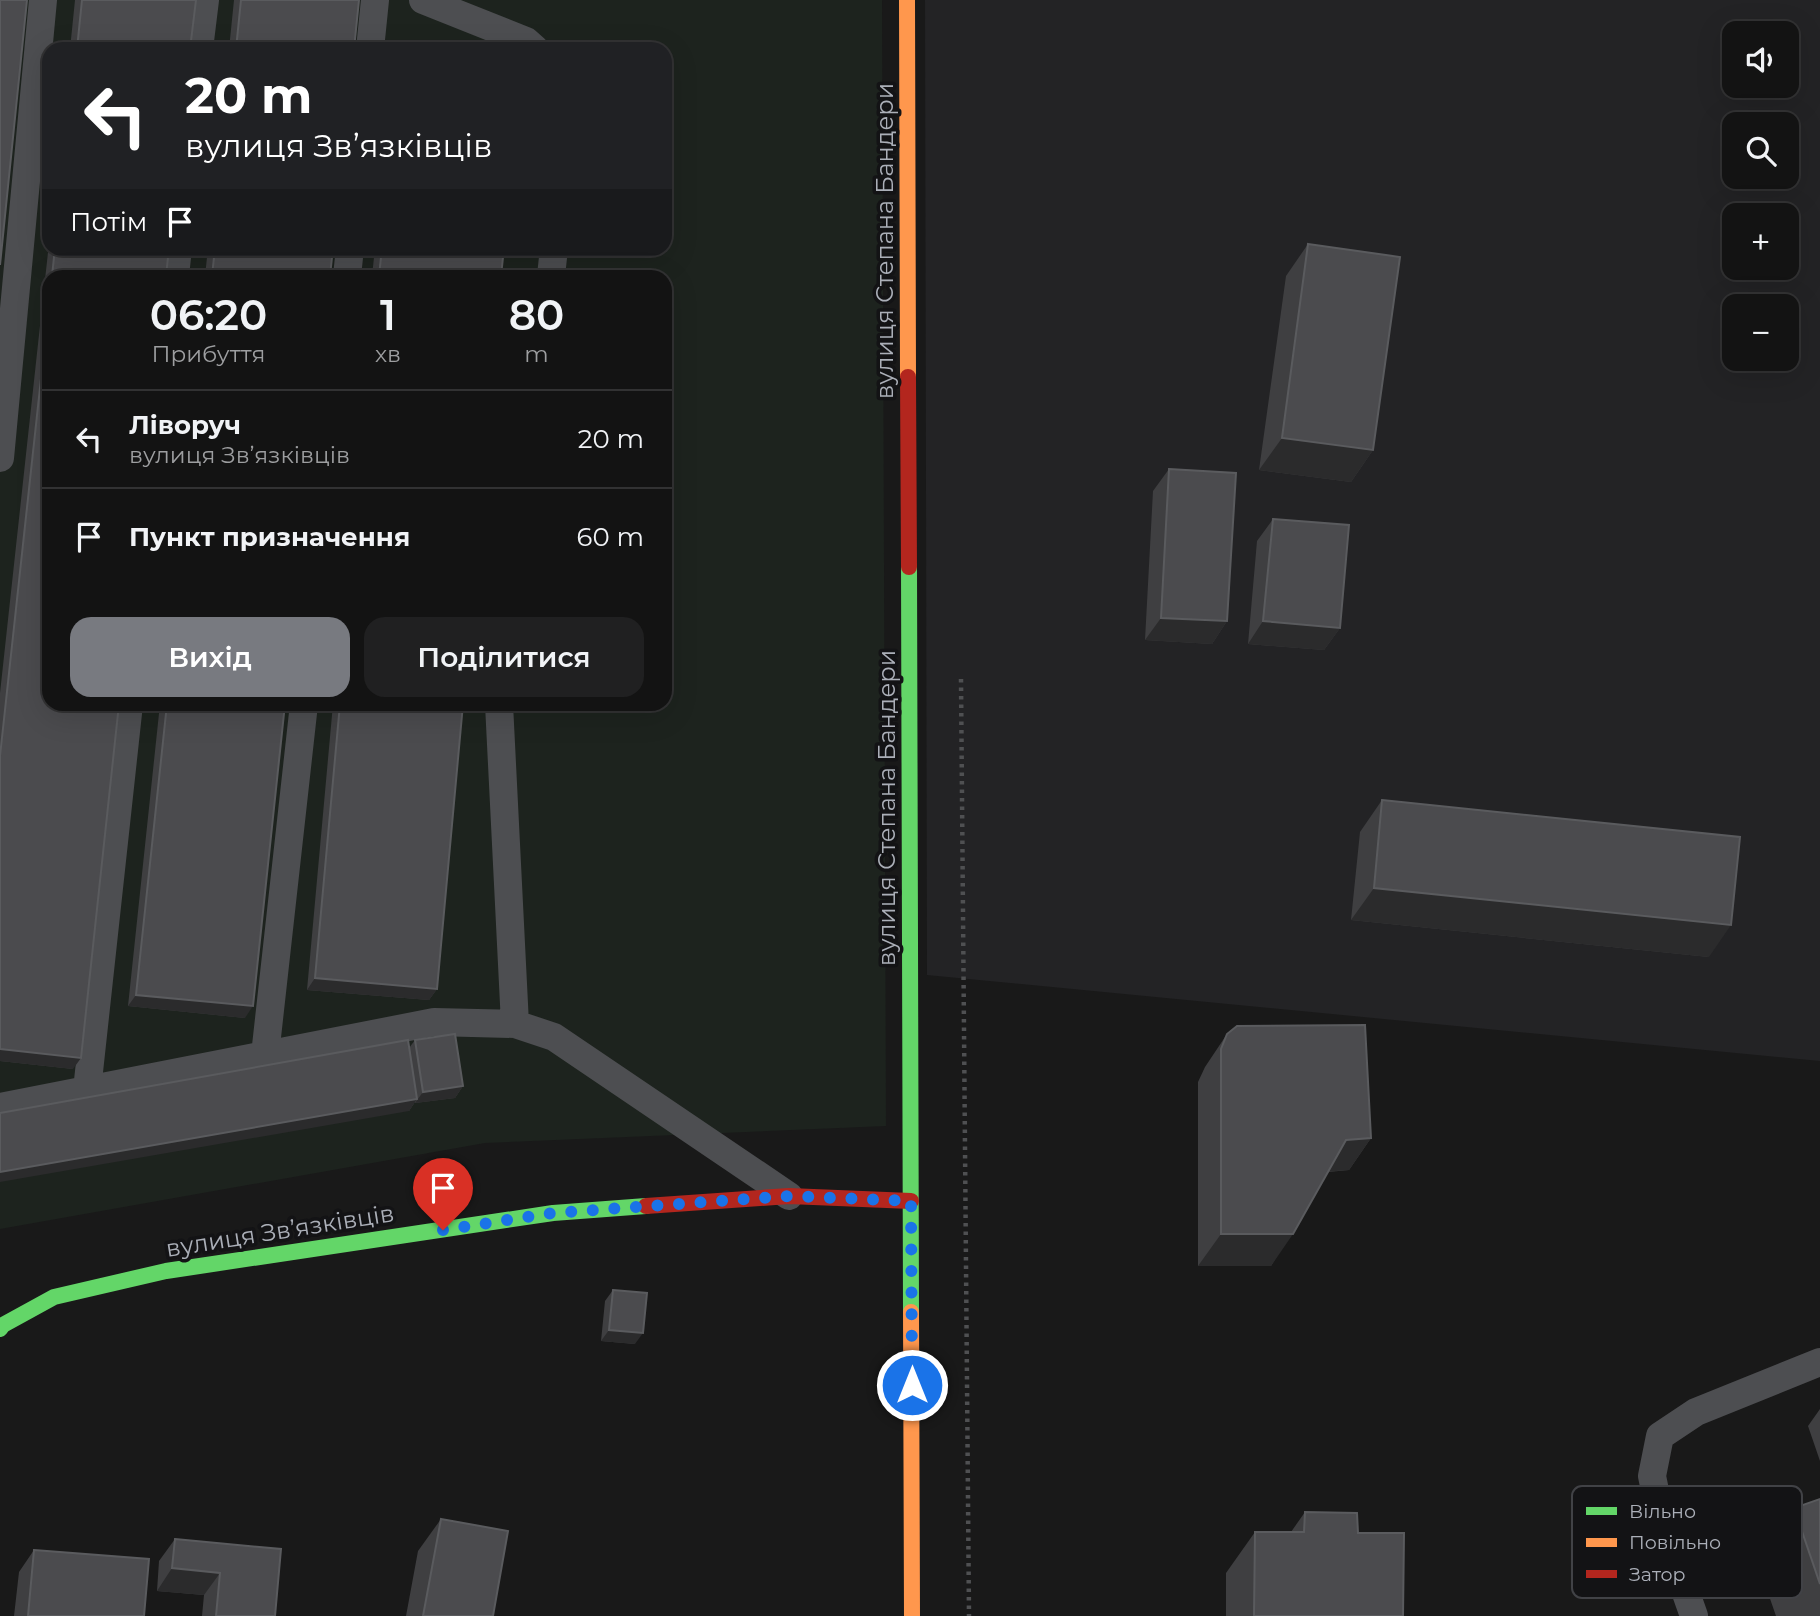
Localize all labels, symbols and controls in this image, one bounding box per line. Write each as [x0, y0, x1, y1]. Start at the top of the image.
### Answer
map controls [1722, 21, 1799, 371]
button: sound [1722, 21, 1799, 98]
text: 20 m [185, 66, 312, 125]
icon: left [70, 70, 161, 161]
street label: вулиця Степана Бандери [870, 83, 899, 399]
button: search [1722, 112, 1799, 189]
text: вулиця Звʼязківців [185, 126, 492, 165]
icon: arrive [161, 203, 199, 241]
button: + [1722, 203, 1799, 280]
text: Потім [70, 206, 147, 238]
text: 06:20 [150, 289, 267, 341]
text: 1 [380, 289, 396, 341]
text: 80 [509, 289, 564, 341]
button: − [1722, 294, 1799, 371]
text: Прибуття [151, 340, 265, 368]
text: хв [375, 340, 401, 368]
text: m [524, 340, 549, 368]
text: Ліворуч [129, 409, 241, 441]
icon: left [70, 420, 108, 458]
text: 20 m [578, 423, 644, 455]
text: вулиця Звʼязківців [129, 441, 350, 469]
icon: arrive [70, 518, 108, 556]
text: Пункт призначення [129, 521, 410, 553]
text: 60 m [577, 521, 644, 553]
button: Вихід [70, 617, 350, 697]
button: Поділитися [364, 617, 644, 697]
street label: вулиця Степана Бандери [872, 650, 901, 966]
pin [413, 1158, 473, 1230]
icon: arrive [424, 1169, 462, 1207]
street label: вулиця Звʼязківців [164, 1198, 396, 1263]
position arrow [875, 1348, 949, 1422]
legend [1572, 1486, 1802, 1598]
text: Вільно [1629, 1500, 1696, 1523]
text: Повільно [1629, 1531, 1721, 1554]
text: Затор [1629, 1563, 1686, 1586]

